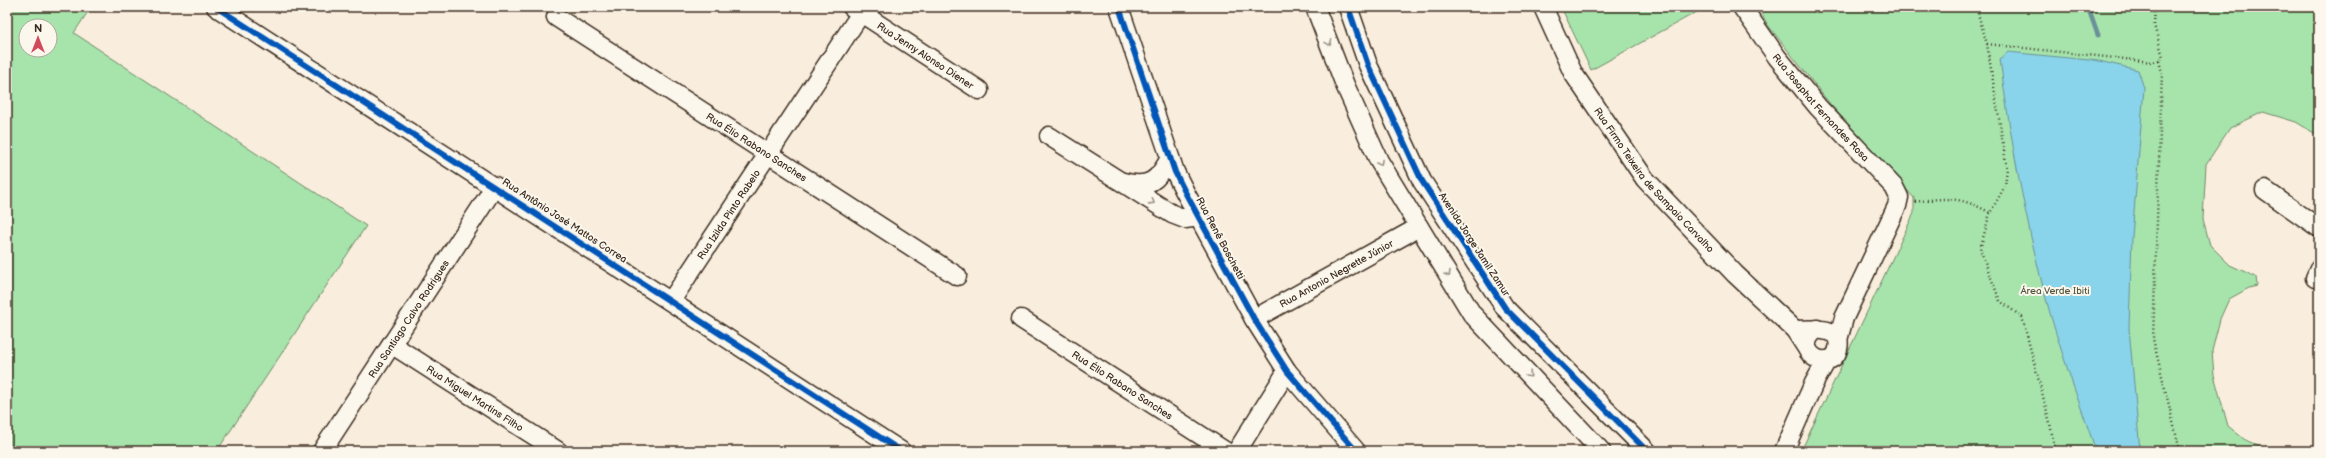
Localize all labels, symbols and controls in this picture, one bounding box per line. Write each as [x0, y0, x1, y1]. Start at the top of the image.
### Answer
north arrow [18, 18, 58, 58]
street label: Rua Jenny Alonso Diener [874, 20, 976, 92]
text: N [34, 22, 42, 35]
one-way arrow [1325, 40, 1333, 47]
street label: Rua Josaphat Fernandes Rosa [1770, 52, 1872, 164]
street label: Rua Firmo Teixeira de Sampaio Carvalho [1591, 105, 1716, 255]
street label: Rua Élio Rabano Sanches [704, 111, 809, 184]
one-way arrow [1376, 159, 1383, 166]
street label: Rua Izilda Pinto Rabelo [695, 167, 763, 262]
street label: Rua Antônio José Mattos Correa [500, 176, 629, 266]
street label: Avenida Jorge Jamil Zamur [1436, 190, 1512, 299]
street label: Rua Renê Boschetti [1193, 195, 1247, 282]
one-way arrow [1148, 197, 1155, 204]
street label: Rua Antonio Negrette Júnior [1278, 237, 1396, 311]
street label: Rua Santiago Calvo Rodrigues [366, 258, 452, 380]
one-way arrow [1443, 270, 1450, 277]
park label: Área Verde Ibiti [2020, 285, 2090, 297]
street label: Rua Élio Rabano Sanches [1069, 349, 1175, 423]
street label: Rua Miguel Martins Filho [424, 363, 526, 434]
one-way arrow [1524, 370, 1532, 378]

